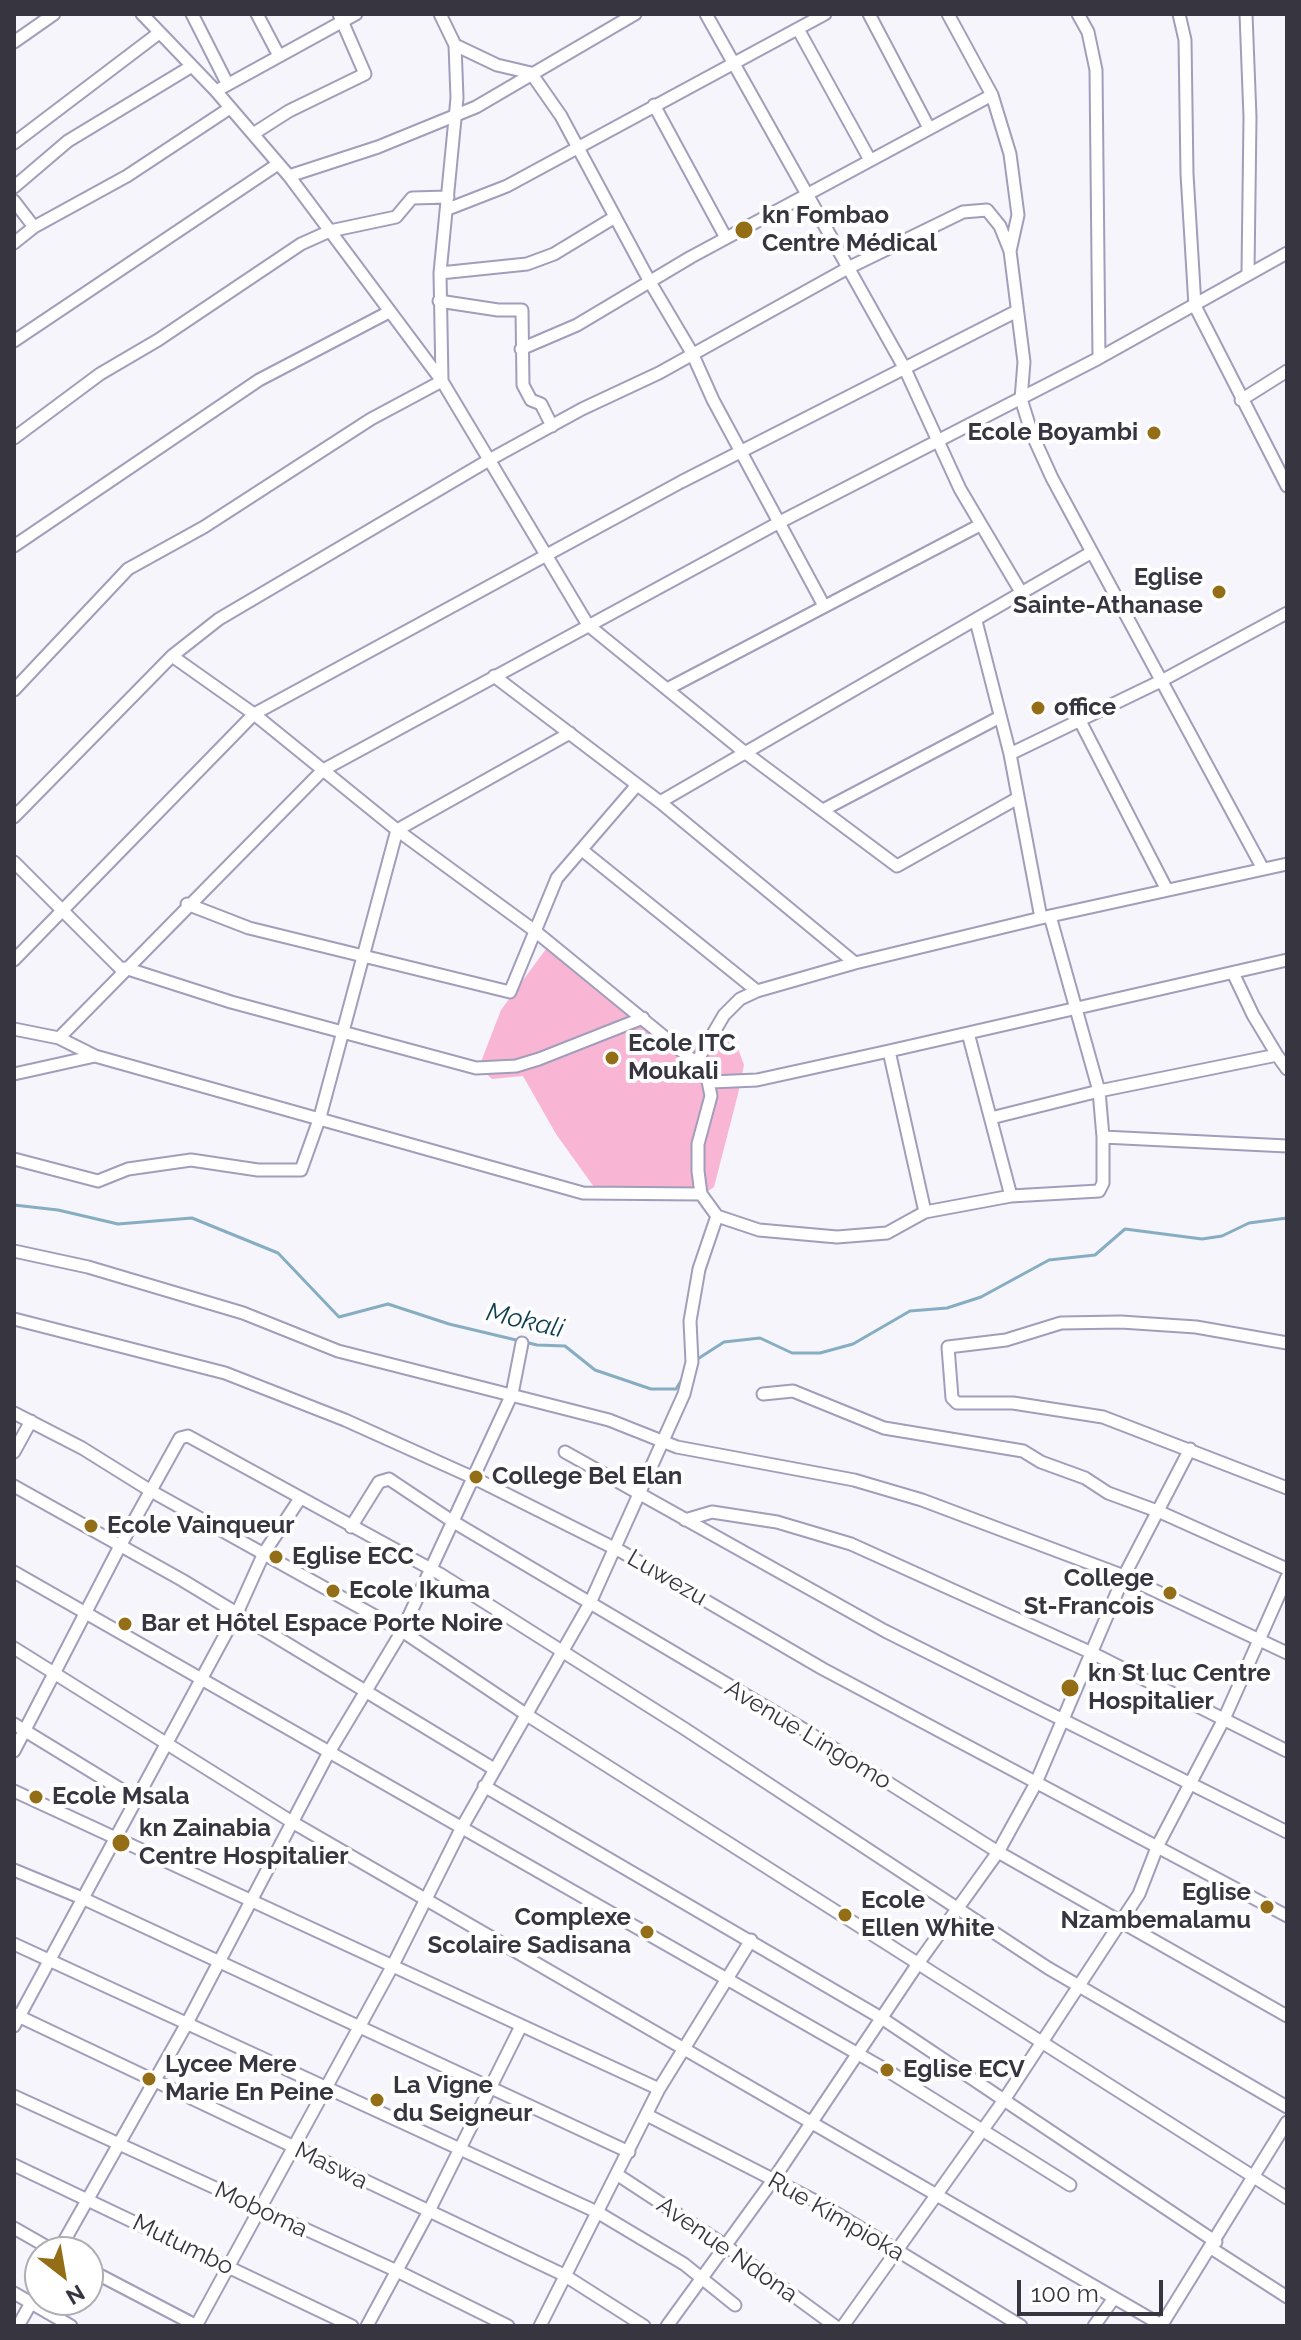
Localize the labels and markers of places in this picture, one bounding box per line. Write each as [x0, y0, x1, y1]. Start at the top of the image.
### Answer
place label: kn Fombao Centre Médical [762, 202, 937, 258]
marker: kn Fombao Centre Médical [733, 219, 755, 241]
place label: Ecole Boyambi [967, 419, 1138, 447]
marker: Ecole Boyambi [1145, 424, 1163, 442]
place label: Eglise Sainte-Athanase [1013, 564, 1203, 620]
marker: Eglise Sainte-Athanase [1210, 583, 1228, 601]
place label: office [1054, 694, 1116, 722]
marker: office [1029, 699, 1047, 717]
place label: Ecole ITC Moukali [628, 1030, 736, 1086]
marker: Ecole ITC Moukali [603, 1049, 621, 1067]
place label: College Bel Elan [492, 1463, 682, 1491]
marker: College Bel Elan [467, 1468, 485, 1486]
place label: Ecole Vainqueur [107, 1512, 295, 1540]
marker: Ecole Vainqueur [82, 1517, 100, 1535]
place label: Eglise ECC [292, 1543, 414, 1571]
marker: Eglise ECC [267, 1548, 285, 1566]
place label: College St-Francois [1024, 1565, 1154, 1621]
place label: Ecole Ikuma [349, 1577, 490, 1605]
marker: Ecole Ikuma [324, 1582, 342, 1600]
marker: College St-Francois [1161, 1584, 1179, 1602]
place label: Bar et Hôtel Espace Porte Noire [141, 1610, 503, 1638]
marker: Bar et Hôtel Espace Porte Noire [116, 1615, 134, 1633]
place label: kn St luc Centre Hospitalier [1088, 1660, 1271, 1716]
marker: kn St luc Centre Hospitalier [1059, 1677, 1081, 1699]
place label: Ecole Msala [52, 1783, 190, 1811]
marker: Ecole Msala [27, 1788, 45, 1806]
place label: kn Zainabia Centre Hospitalier [139, 1815, 348, 1871]
marker: kn Zainabia Centre Hospitalier [110, 1832, 132, 1854]
place label: Eglise Nzambemalamu [1061, 1879, 1251, 1935]
place label: Ecole Ellen White [861, 1887, 995, 1943]
marker: Eglise Nzambemalamu [1258, 1898, 1276, 1916]
place label: Complexe Scolaire Sadisana [428, 1904, 631, 1960]
marker: Ecole Ellen White [836, 1906, 854, 1924]
marker: Complexe Scolaire Sadisana [638, 1923, 656, 1941]
place label: Lycee Mere Marie En Peine [165, 2051, 334, 2107]
place label: Eglise ECV [903, 2056, 1025, 2084]
marker: Eglise ECV [878, 2061, 896, 2079]
marker: Lycee Mere Marie En Peine [140, 2070, 158, 2088]
place label: La Vigne du Seigneur [393, 2072, 532, 2128]
marker: La Vigne du Seigneur [368, 2091, 386, 2109]

